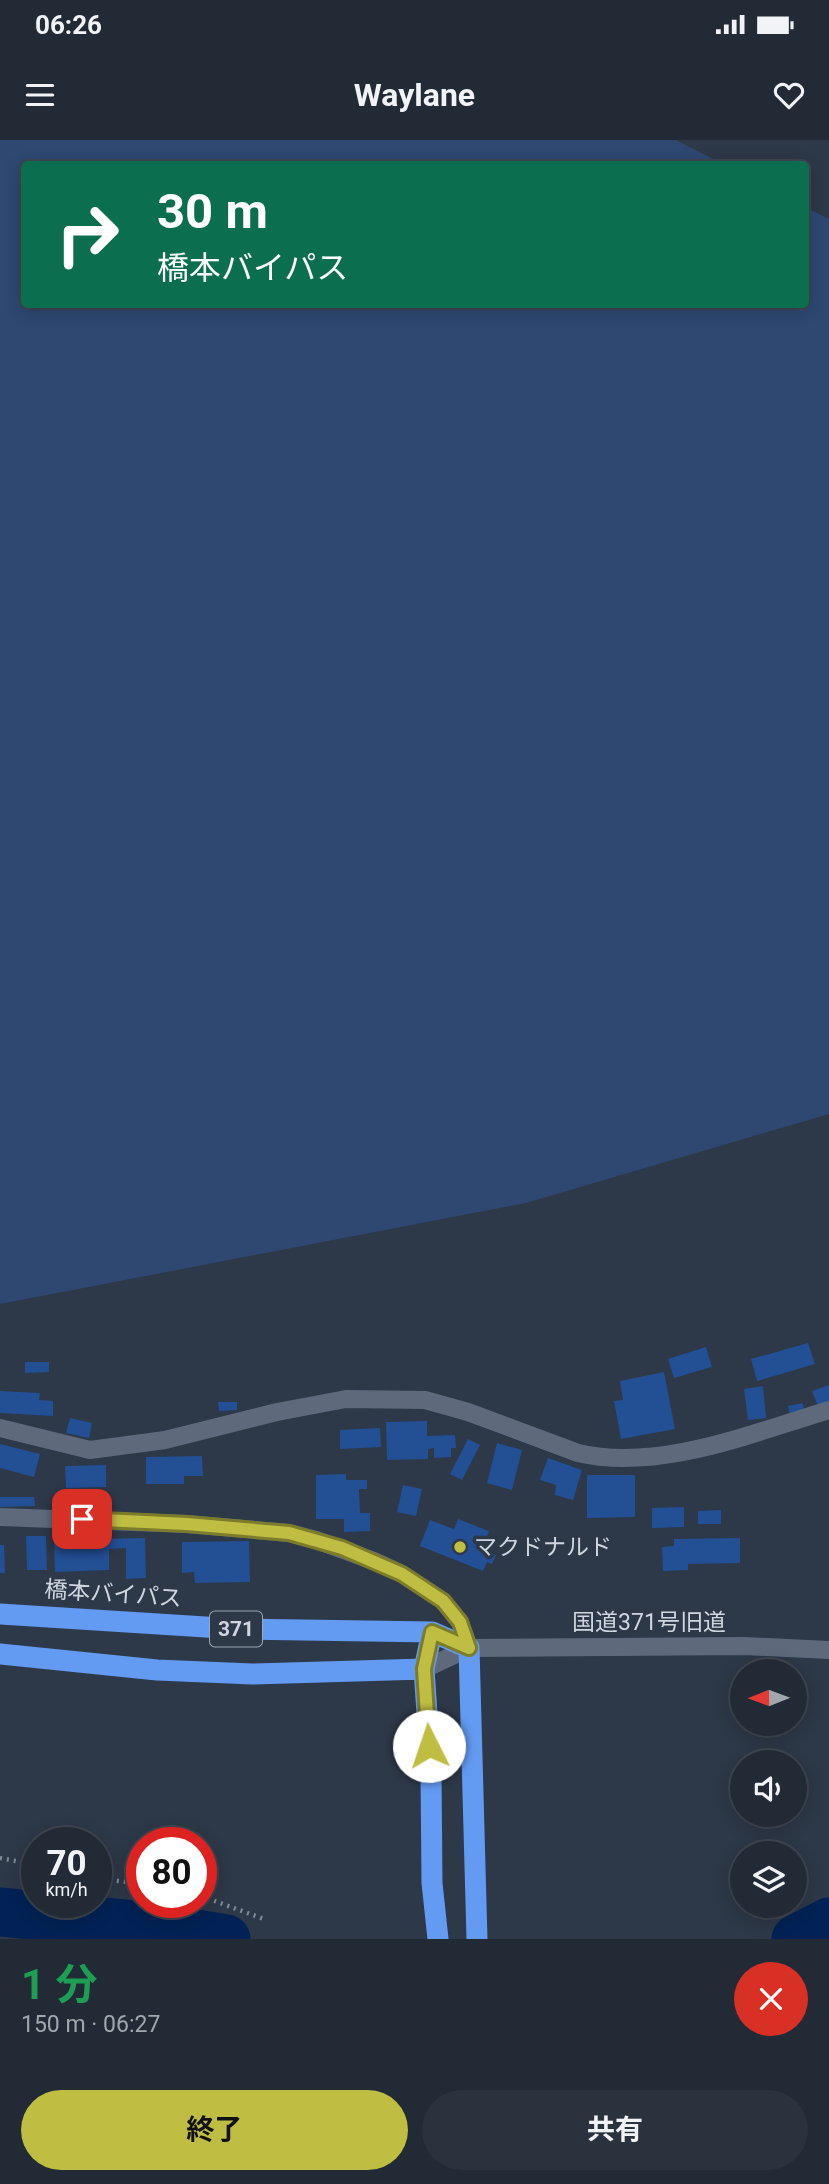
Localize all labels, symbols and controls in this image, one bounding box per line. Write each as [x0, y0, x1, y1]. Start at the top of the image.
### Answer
text: 06:26 [35, 10, 102, 40]
icon: menu [21, 76, 59, 114]
text: Waylane [354, 76, 475, 114]
icon: heart [770, 76, 808, 114]
text: 30 m [157, 183, 268, 240]
icon: right [42, 189, 133, 280]
text: 橋本バイパス [157, 249, 348, 287]
pin [52, 1489, 112, 1549]
icon: arrive [63, 1500, 101, 1538]
place label: マクドナルド [474, 1534, 612, 1561]
marker: マクドナルド [452, 1539, 468, 1555]
street label: 橋本バイパス [43, 1576, 183, 1612]
street label: 国道371号旧道 [572, 1609, 726, 1636]
road number: 371 [210, 1612, 262, 1646]
north arrow [730, 1659, 807, 1736]
map controls [730, 1659, 807, 1918]
position arrow [392, 1709, 466, 1783]
button: sound [730, 1750, 807, 1827]
speed limit sign: 80 [126, 1827, 217, 1918]
button: layers [730, 1841, 807, 1918]
text: 70 [46, 1843, 87, 1884]
text: km/h [45, 1879, 88, 1900]
text: 1 分 [21, 1960, 98, 2009]
button: close [734, 1962, 808, 2036]
text: 150 m · 06:27 [21, 2011, 160, 2038]
button: 終了 [21, 2090, 408, 2170]
button: 共有 [422, 2090, 808, 2170]

